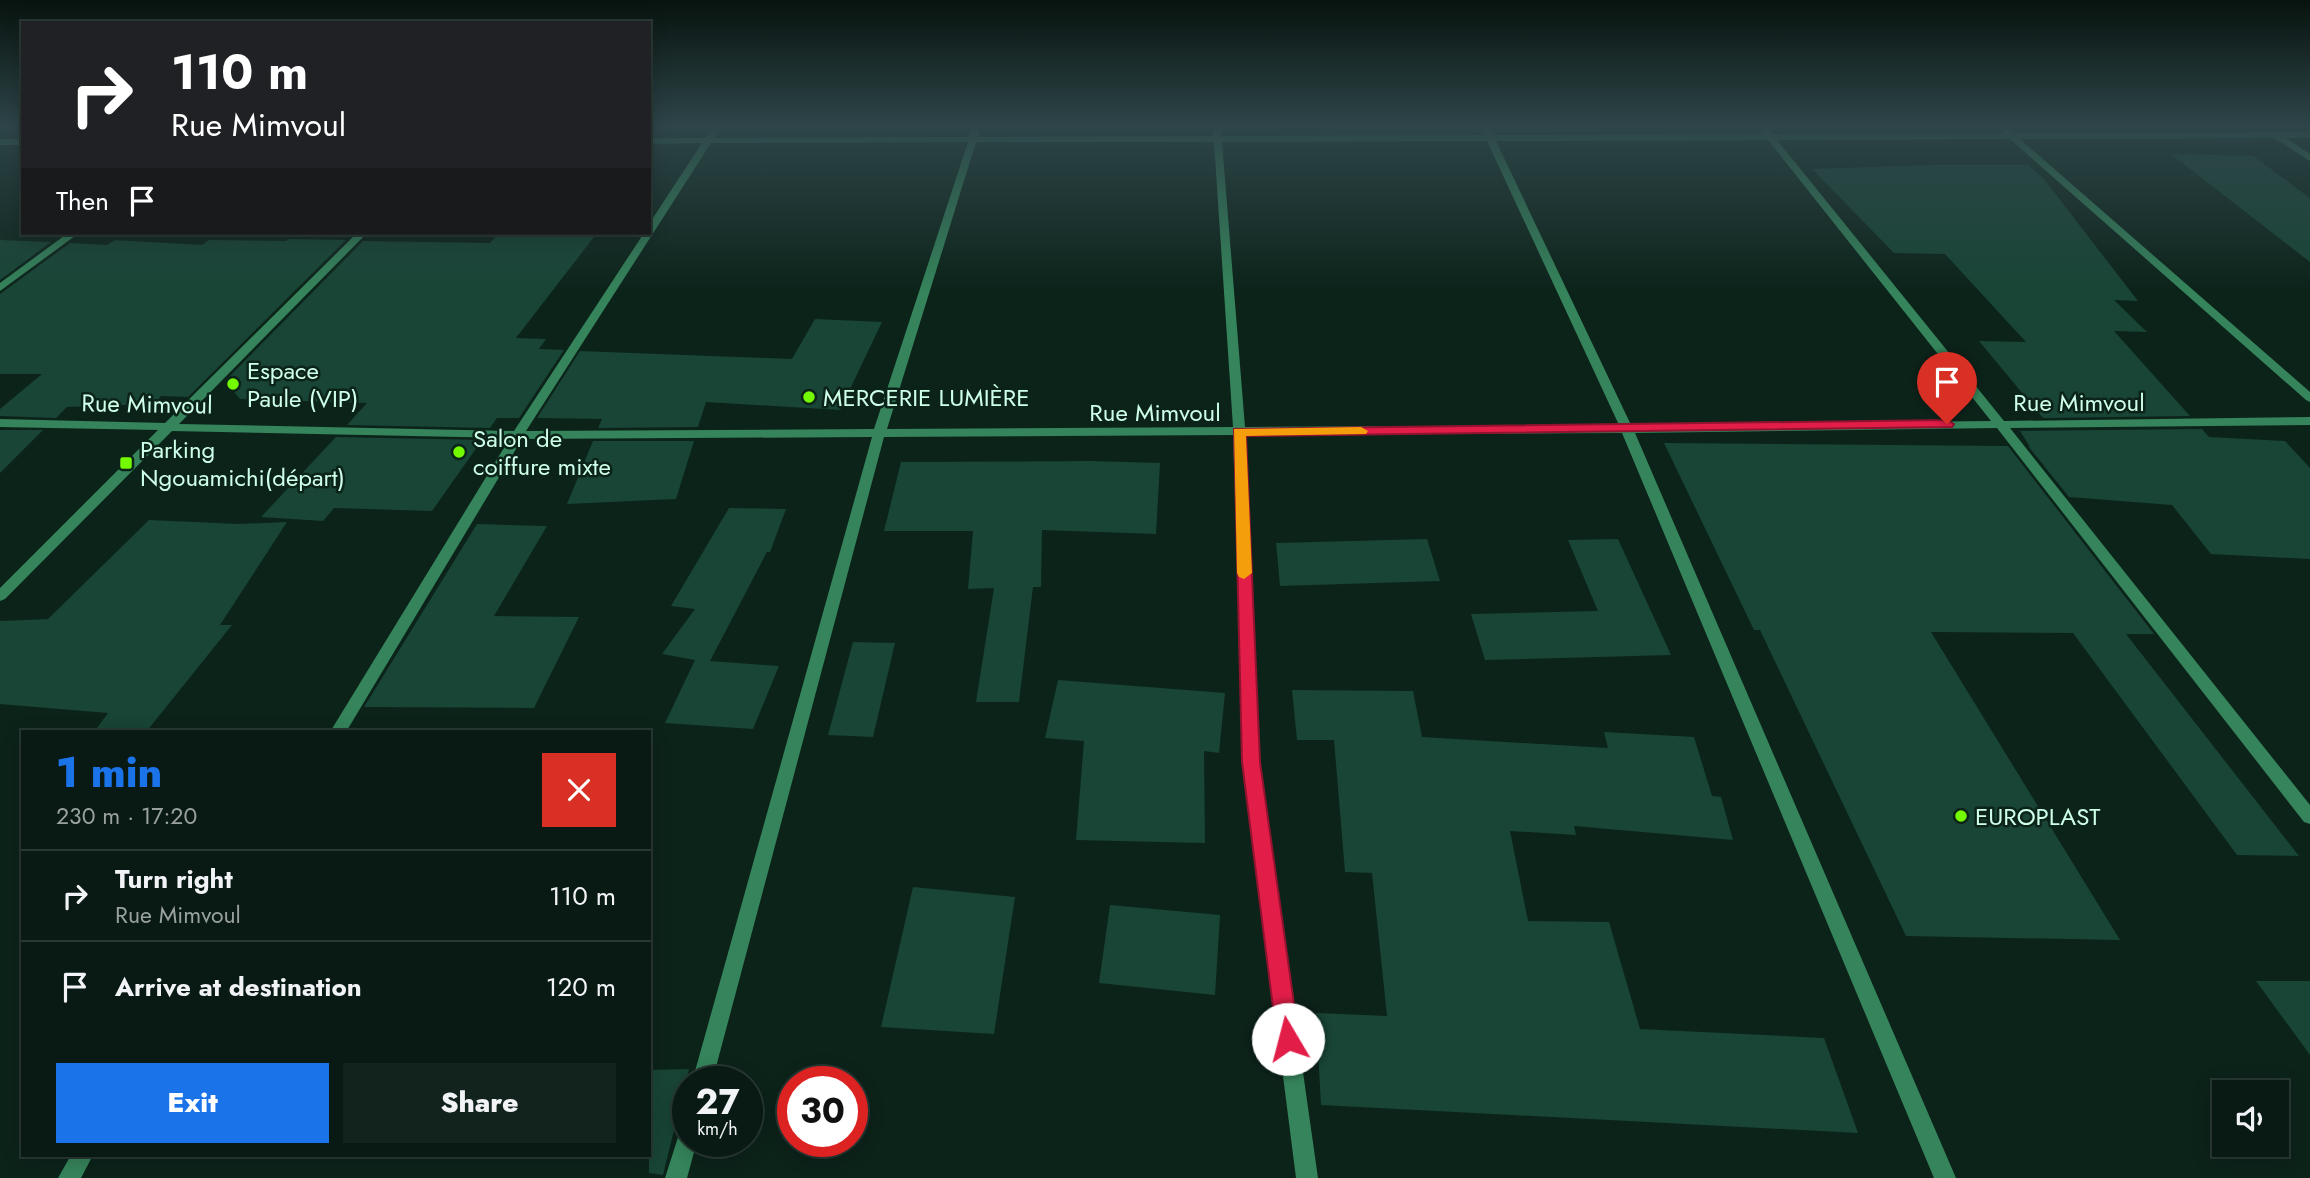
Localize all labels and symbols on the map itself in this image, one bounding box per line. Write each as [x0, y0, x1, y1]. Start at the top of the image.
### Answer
pin [1917, 352, 1977, 424]
place label: Espace Paule (VIP) [247, 353, 358, 416]
marker: Espace Paule (VIP) [225, 376, 241, 392]
place label: MERCERIE LUMIÈRE [823, 380, 1029, 415]
street label: Rue Mimvoul [81, 385, 213, 423]
street label: Rue Mimvoul [2013, 385, 2145, 420]
marker: MERCERIE LUMIÈRE [801, 389, 817, 405]
street label: Rue Mimvoul [1089, 395, 1221, 430]
place label: Salon de coiffure mixte [473, 421, 611, 484]
place label: Parking Ngouamichi(départ) [140, 432, 345, 495]
marker: Salon de coiffure mixte [451, 444, 467, 460]
marker: Parking Ngouamichi(départ) [118, 455, 134, 471]
place label: EUROPLAST [1975, 799, 2100, 834]
marker: EUROPLAST [1953, 808, 1969, 824]
position arrow [1251, 1002, 1325, 1076]
speed limit sign: 30 [777, 1066, 868, 1157]

